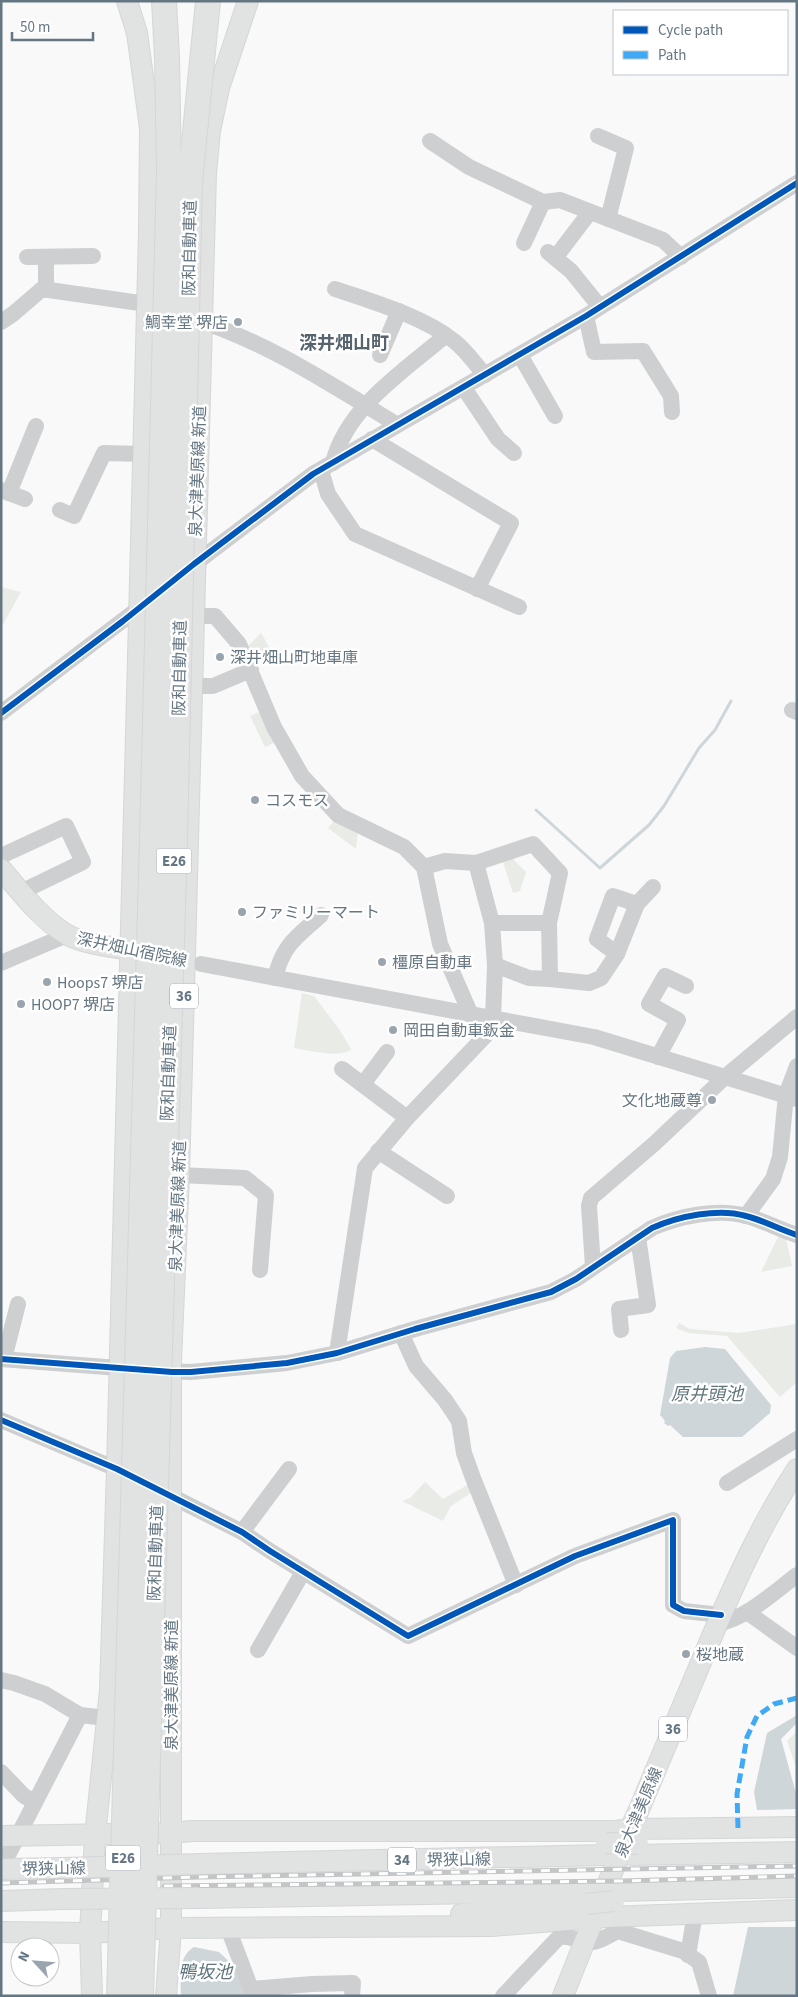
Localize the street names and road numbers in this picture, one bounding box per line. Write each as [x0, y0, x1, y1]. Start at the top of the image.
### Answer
street label: 阪和自動車道 [178, 200, 202, 296]
street label: 泉大津美原線 新道 [185, 405, 211, 537]
street label: 阪和自動車道 [168, 620, 192, 716]
road number: E26 [156, 848, 192, 874]
street label: 深井畑山宿院線 [75, 928, 189, 972]
road number: 36 [170, 984, 198, 1008]
street label: 阪和自動車道 [156, 1025, 182, 1121]
street label: 泉大津美原線 新道 [165, 1140, 191, 1272]
street label: 阪和自動車道 [143, 1505, 169, 1601]
street label: 泉大津美原線 新道 [161, 1619, 183, 1751]
road number: 36 [659, 1716, 687, 1742]
street label: 泉大津美原線 [610, 1764, 668, 1861]
road number: E26 [106, 1846, 140, 1870]
road number: 34 [388, 1848, 416, 1872]
street label: 堺狭山線 [427, 1848, 491, 1872]
street label: 堺狭山線 [22, 1857, 86, 1881]

